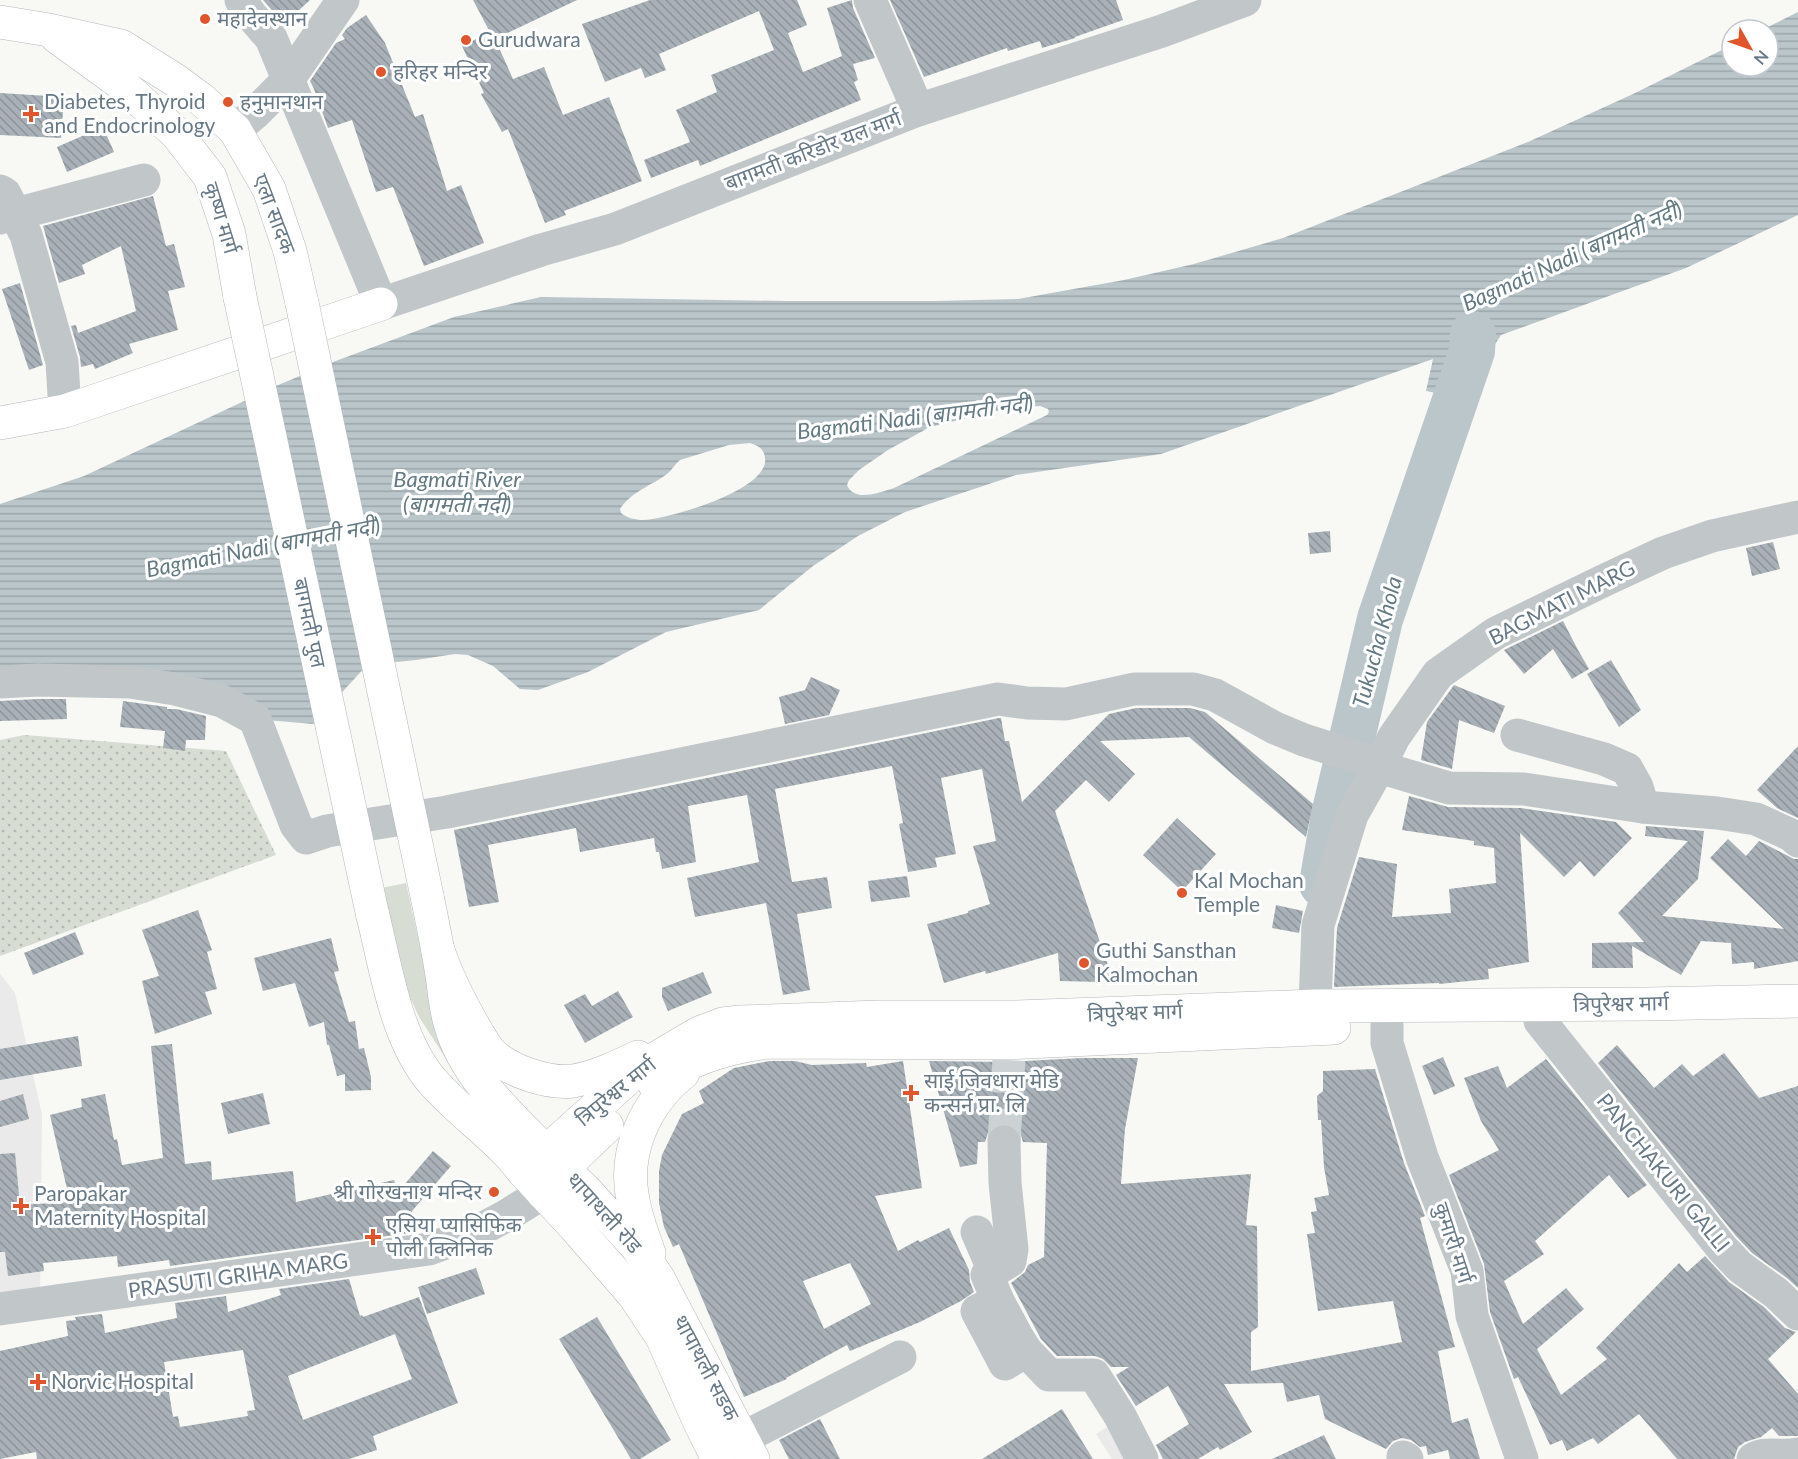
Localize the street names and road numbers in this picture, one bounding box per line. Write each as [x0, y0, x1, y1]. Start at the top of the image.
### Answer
street label: बागमती करिडोर यल मार्ग [721, 104, 905, 195]
street label: एला सादक [249, 170, 302, 258]
street label: कृष्ण मार्ग [198, 179, 245, 258]
street label: BAGMATI MARG [1484, 554, 1638, 649]
street label: बागमती पुल [287, 576, 332, 671]
street label: त्रिपुरेश्वर मार्ग [1573, 989, 1670, 1018]
street label: त्रिपुरेश्वर मार्ग [1087, 997, 1184, 1028]
street label: त्रिपुरेश्वर मार्ग [570, 1050, 662, 1132]
street label: PANCHAKURI GALLI [1593, 1088, 1736, 1256]
street label: थापाथली रोड [562, 1166, 648, 1258]
street label: कुमारी मार्ग [1428, 1199, 1480, 1288]
street label: PRASUTI GRIHA MARG [126, 1247, 349, 1302]
street label: थापाथली सडक [669, 1310, 746, 1425]

